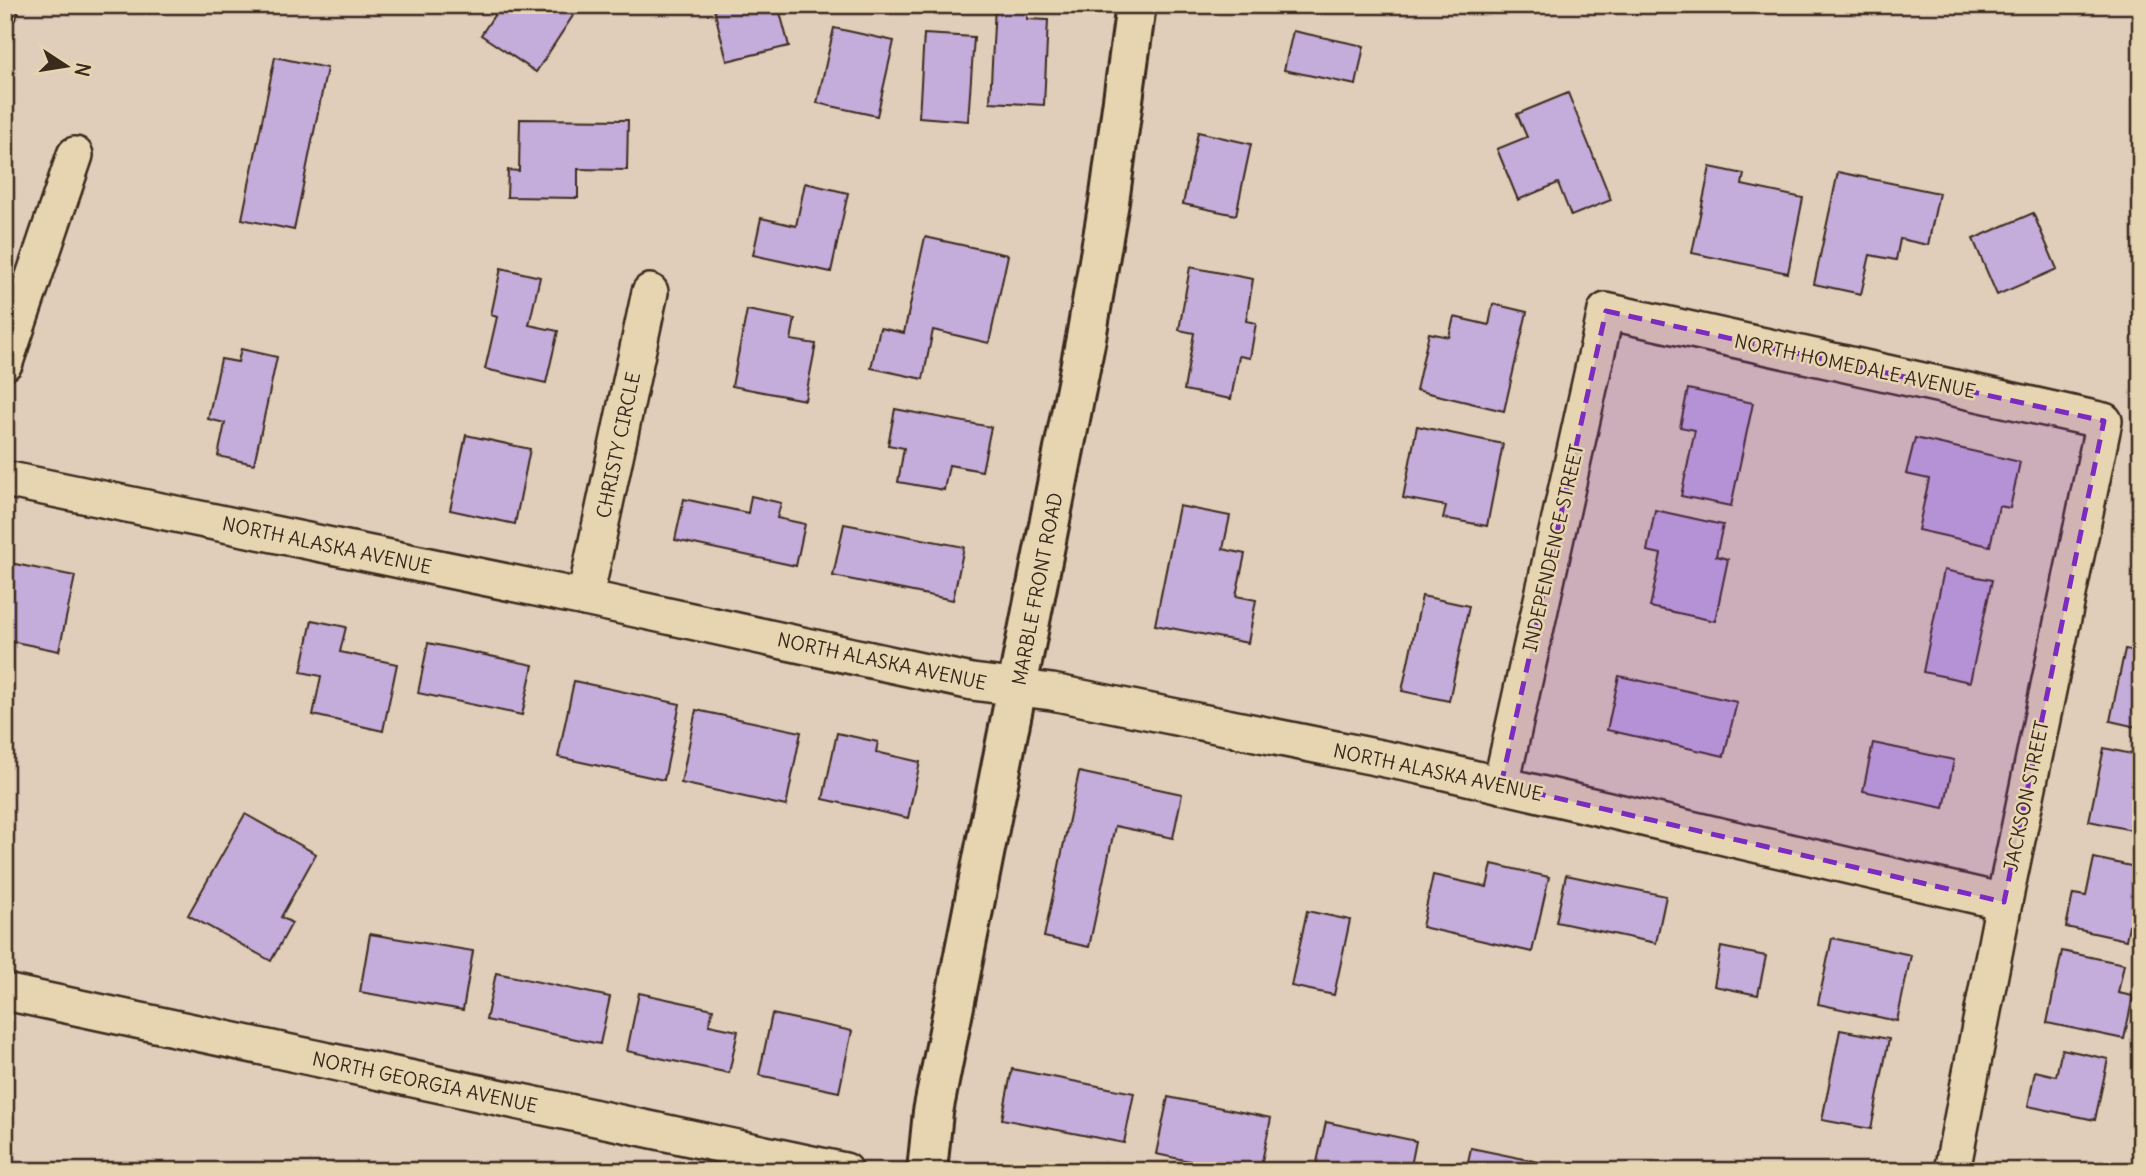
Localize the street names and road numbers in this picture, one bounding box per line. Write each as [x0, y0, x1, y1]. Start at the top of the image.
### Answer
street label: NORTH HOMEDALE AVENUE [1732, 329, 1978, 403]
street label: CHRISTY CIRCLE [591, 370, 645, 520]
street label: INDEPENDENCE STREET [1517, 442, 1589, 654]
street label: MARBLE FRONT ROAD [1007, 491, 1067, 687]
street label: NORTH ALASKA AVENUE [220, 511, 434, 579]
street label: NORTH ALASKA AVENUE [775, 627, 989, 695]
street label: JACKSON STREET [1998, 718, 2054, 874]
street label: NORTH ALASKA AVENUE [1331, 738, 1545, 806]
street label: NORTH GEORGIA AVENUE [310, 1046, 540, 1118]

